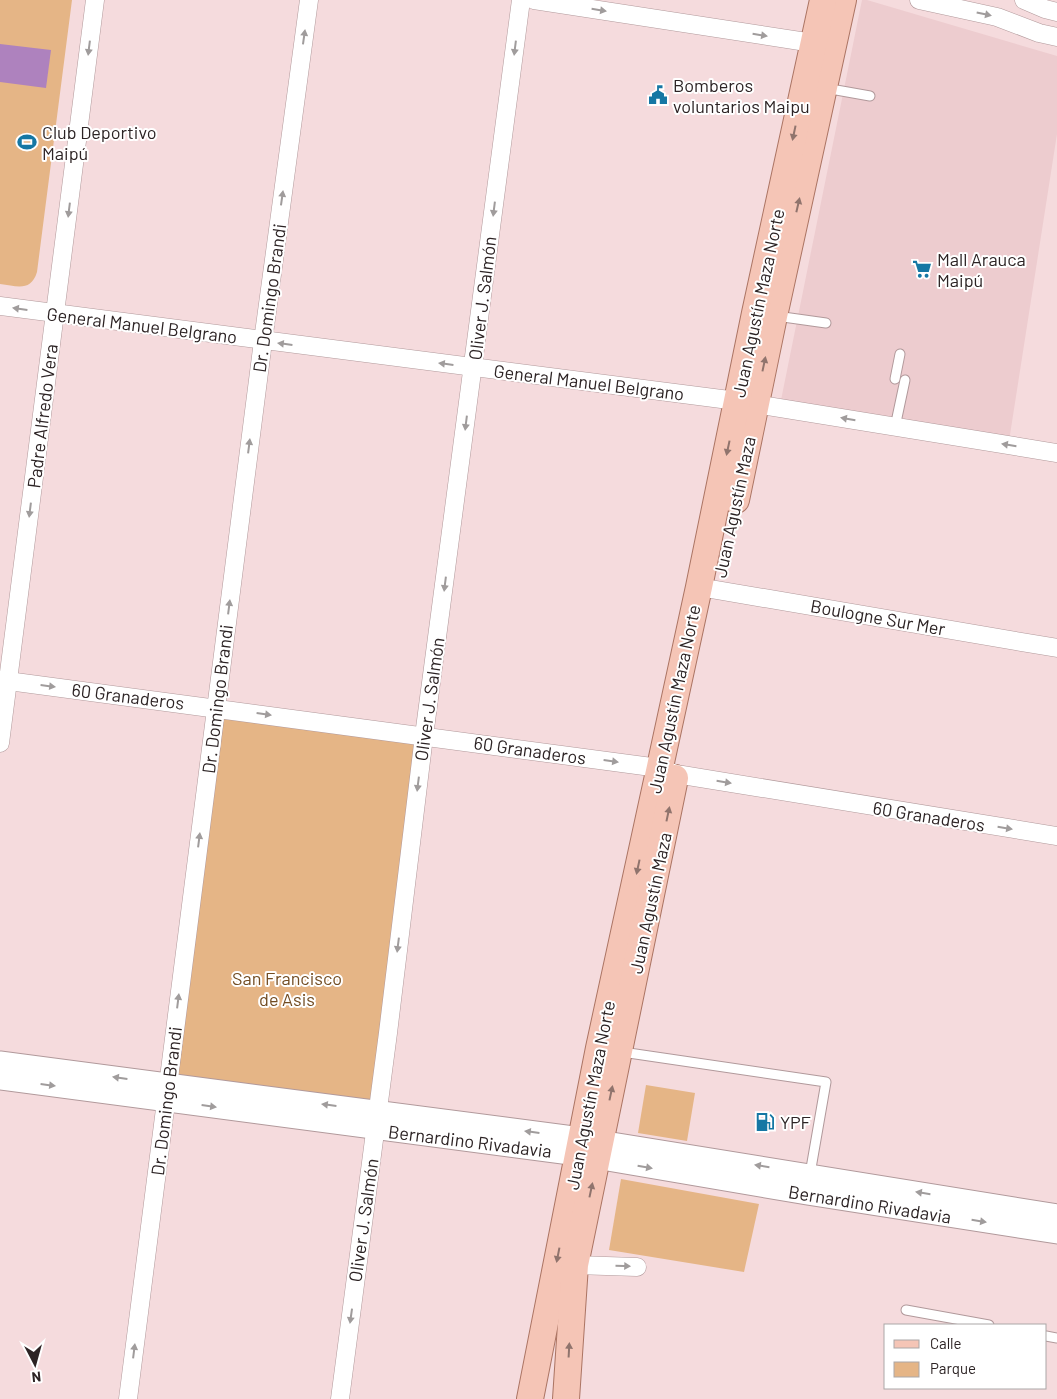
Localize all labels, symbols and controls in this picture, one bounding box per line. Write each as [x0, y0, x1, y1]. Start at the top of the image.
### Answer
one-way arrow [592, 6, 608, 14]
one-way arrow [976, 10, 991, 18]
one-way arrow [301, 29, 309, 45]
one-way arrow [752, 31, 768, 39]
one-way arrow [85, 41, 93, 57]
one-way arrow [510, 41, 518, 57]
place label: Bomberos voluntarios Maipu [673, 74, 810, 117]
public building icon: Bomberos voluntarios Maipu [647, 84, 669, 106]
place label: Club Deportivo Maipú [42, 121, 156, 164]
one-way arrow [790, 126, 798, 141]
sports icon: Club Deportivo Maipú [16, 131, 38, 153]
one-way arrow [279, 190, 287, 206]
one-way arrow [794, 198, 802, 213]
one-way arrow [65, 202, 73, 218]
one-way arrow [489, 202, 497, 218]
street label: Juan Agustín Maza Norte [727, 207, 789, 399]
street label: Dr. Domingo Brandi [248, 222, 290, 374]
street label: Oliver J. Salmón [463, 235, 501, 361]
place label: Mall Arauca Maipú [937, 248, 1026, 291]
supermarket icon: Mall Arauca Maipú [911, 258, 933, 280]
street label: General Manuel Belgrano [45, 302, 239, 348]
one-way arrow [11, 305, 27, 313]
one-way arrow [276, 340, 292, 348]
street label: Padre Alfredo Vera [22, 343, 62, 489]
one-way arrow [760, 357, 768, 372]
street label: General Manuel Belgrano [492, 359, 686, 405]
one-way arrow [438, 360, 454, 368]
one-way arrow [462, 415, 470, 431]
one-way arrow [840, 415, 856, 423]
street label: Juan Agustín Maza [708, 434, 760, 580]
one-way arrow [246, 438, 254, 454]
one-way arrow [723, 441, 731, 457]
one-way arrow [1001, 441, 1017, 449]
one-way arrow [26, 502, 34, 518]
one-way arrow [440, 576, 448, 592]
street label: Boulogne Sur Mer [809, 594, 948, 640]
one-way arrow [225, 599, 233, 615]
street label: Juan Agustín Maza Norte [643, 603, 705, 795]
street label: Dr. Domingo Brandi [197, 623, 237, 775]
street label: Oliver J. Salmón [409, 636, 449, 762]
street label: 60 Granaderos [71, 678, 185, 714]
one-way arrow [41, 682, 57, 690]
one-way arrow [257, 710, 273, 718]
street label: 60 Granaderos [472, 731, 588, 769]
one-way arrow [603, 757, 619, 765]
one-way arrow [414, 776, 422, 792]
one-way arrow [716, 779, 732, 787]
street label: 60 Granaderos [871, 796, 987, 836]
one-way arrow [664, 807, 672, 822]
one-way arrow [997, 824, 1013, 832]
street label: Juan Agustín Maza [624, 830, 676, 976]
one-way arrow [195, 832, 203, 848]
one-way arrow [634, 859, 642, 874]
one-way arrow [394, 938, 402, 954]
park label: San Francisco de Asis [232, 967, 342, 1010]
one-way arrow [175, 993, 183, 1009]
street label: Juan Agustín Maza Norte [561, 999, 619, 1191]
street label: Dr. Domingo Brandi [146, 1025, 186, 1177]
one-way arrow [112, 1074, 128, 1082]
one-way arrow [41, 1081, 57, 1089]
one-way arrow [607, 1086, 615, 1101]
one-way arrow [321, 1101, 337, 1109]
one-way arrow [202, 1102, 218, 1110]
fuel station icon: YPF [754, 1111, 776, 1133]
place label: YPF [780, 1111, 811, 1133]
street label: Bernardino Rivadavia [387, 1120, 553, 1162]
one-way arrow [524, 1128, 540, 1136]
street label: Oliver J. Salmón [343, 1157, 383, 1283]
one-way arrow [754, 1162, 770, 1170]
one-way arrow [638, 1164, 654, 1172]
street label: Bernardino Rivadavia [787, 1180, 953, 1228]
one-way arrow [587, 1182, 595, 1197]
one-way arrow [914, 1188, 930, 1196]
one-way arrow [971, 1217, 987, 1225]
one-way arrow [554, 1247, 562, 1263]
one-way arrow [616, 1263, 632, 1271]
one-way arrow [346, 1308, 354, 1324]
legend [884, 1324, 1047, 1389]
text: Calle [930, 1334, 962, 1352]
north arrow [10, 1339, 60, 1389]
one-way arrow [130, 1342, 138, 1358]
one-way arrow [565, 1342, 573, 1358]
text: Parque [930, 1359, 976, 1377]
text: N [31, 1368, 42, 1386]

